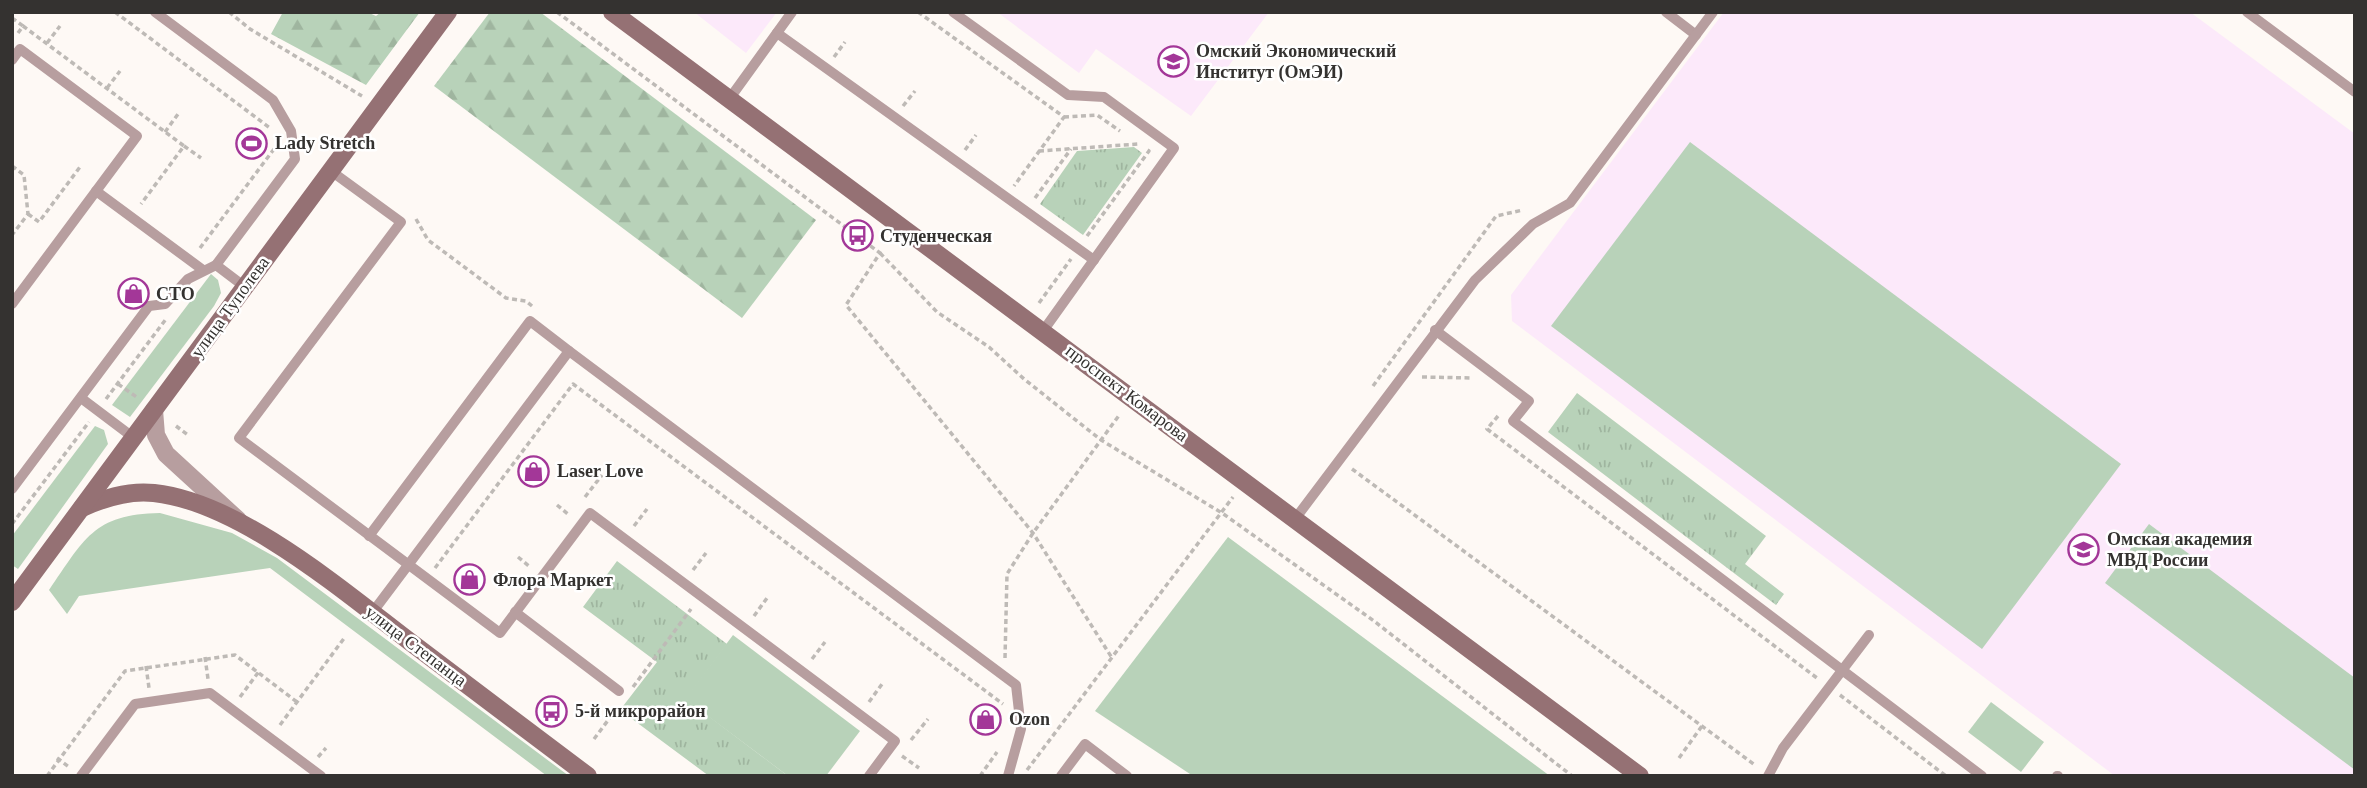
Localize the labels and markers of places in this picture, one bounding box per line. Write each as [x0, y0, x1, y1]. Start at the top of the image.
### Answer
place label: Омский Экономический Институт (ОмЭИ) [1196, 41, 1396, 83]
school or university icon: Омский Экономический Институт (ОмЭИ) [1156, 44, 1190, 78]
sports icon: Lady Stretch [235, 126, 269, 160]
place label: Lady Stretch [275, 133, 375, 153]
bus stop icon: Студенческая [840, 219, 874, 253]
place label: Студенческая [880, 226, 992, 246]
shop icon: СТО [116, 277, 150, 311]
place label: СТО [156, 284, 195, 304]
shop icon: Laser Love [517, 454, 551, 488]
place label: Laser Love [557, 461, 643, 481]
place label: Омская академия МВД России [2107, 529, 2252, 570]
school or university icon: Омская академия МВД России [2067, 532, 2101, 566]
shop icon: Флора Маркет [453, 563, 487, 597]
place label: Флора Маркет [493, 570, 613, 590]
bus stop icon: 5-й микрорайон [535, 694, 569, 728]
place label: 5-й микрорайон [575, 701, 706, 721]
shop icon: Ozon [969, 702, 1003, 736]
place label: Ozon [1009, 709, 1050, 729]

